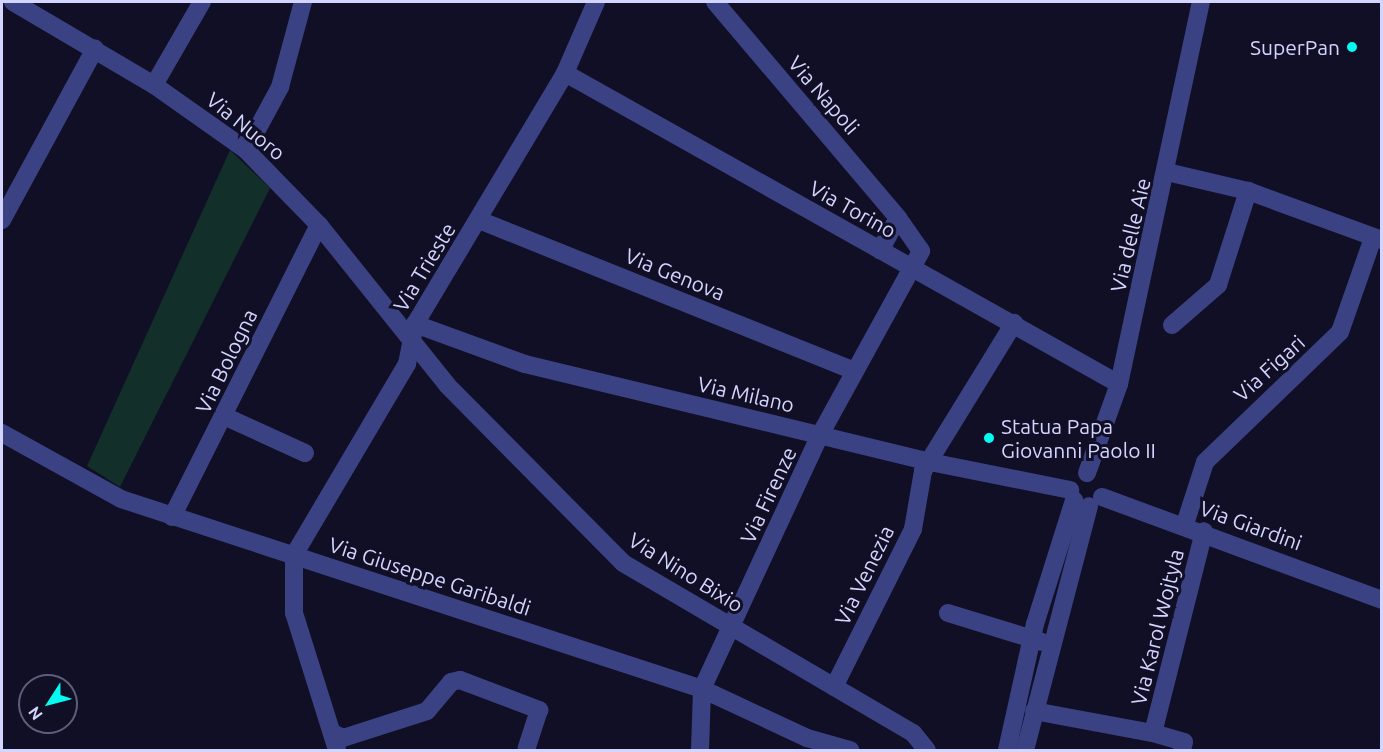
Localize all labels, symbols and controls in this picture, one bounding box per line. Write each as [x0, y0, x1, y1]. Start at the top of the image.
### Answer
place label: SuperPan [1250, 34, 1340, 60]
marker: SuperPan [1345, 40, 1359, 54]
street label: Via Napoli [783, 51, 865, 139]
street label: Via Nuoro [201, 87, 291, 165]
street label: Via Torino [805, 175, 901, 243]
street label: Via delle Aie [1105, 175, 1155, 295]
street label: Via Trieste [388, 218, 460, 316]
street label: Via Genova [621, 243, 729, 305]
street label: Via Bologna [190, 305, 262, 417]
street label: Via Figari [1228, 330, 1310, 406]
street label: Via Milano [695, 371, 797, 417]
place label: Statua Papa Giovanni Paolo II [1001, 413, 1156, 463]
marker: Statua Papa Giovanni Paolo II [982, 431, 996, 445]
street label: Via Firenze [735, 443, 801, 547]
street label: Via Giardini [1196, 495, 1306, 555]
street label: Via Venezia [829, 521, 899, 629]
street label: Via Nino Bixio [624, 527, 748, 617]
street label: Via Giuseppe Garibaldi [326, 531, 534, 621]
street label: Via Karol Wojtyla [1125, 546, 1189, 708]
north arrow [18, 674, 78, 734]
text: N [24, 703, 46, 724]

